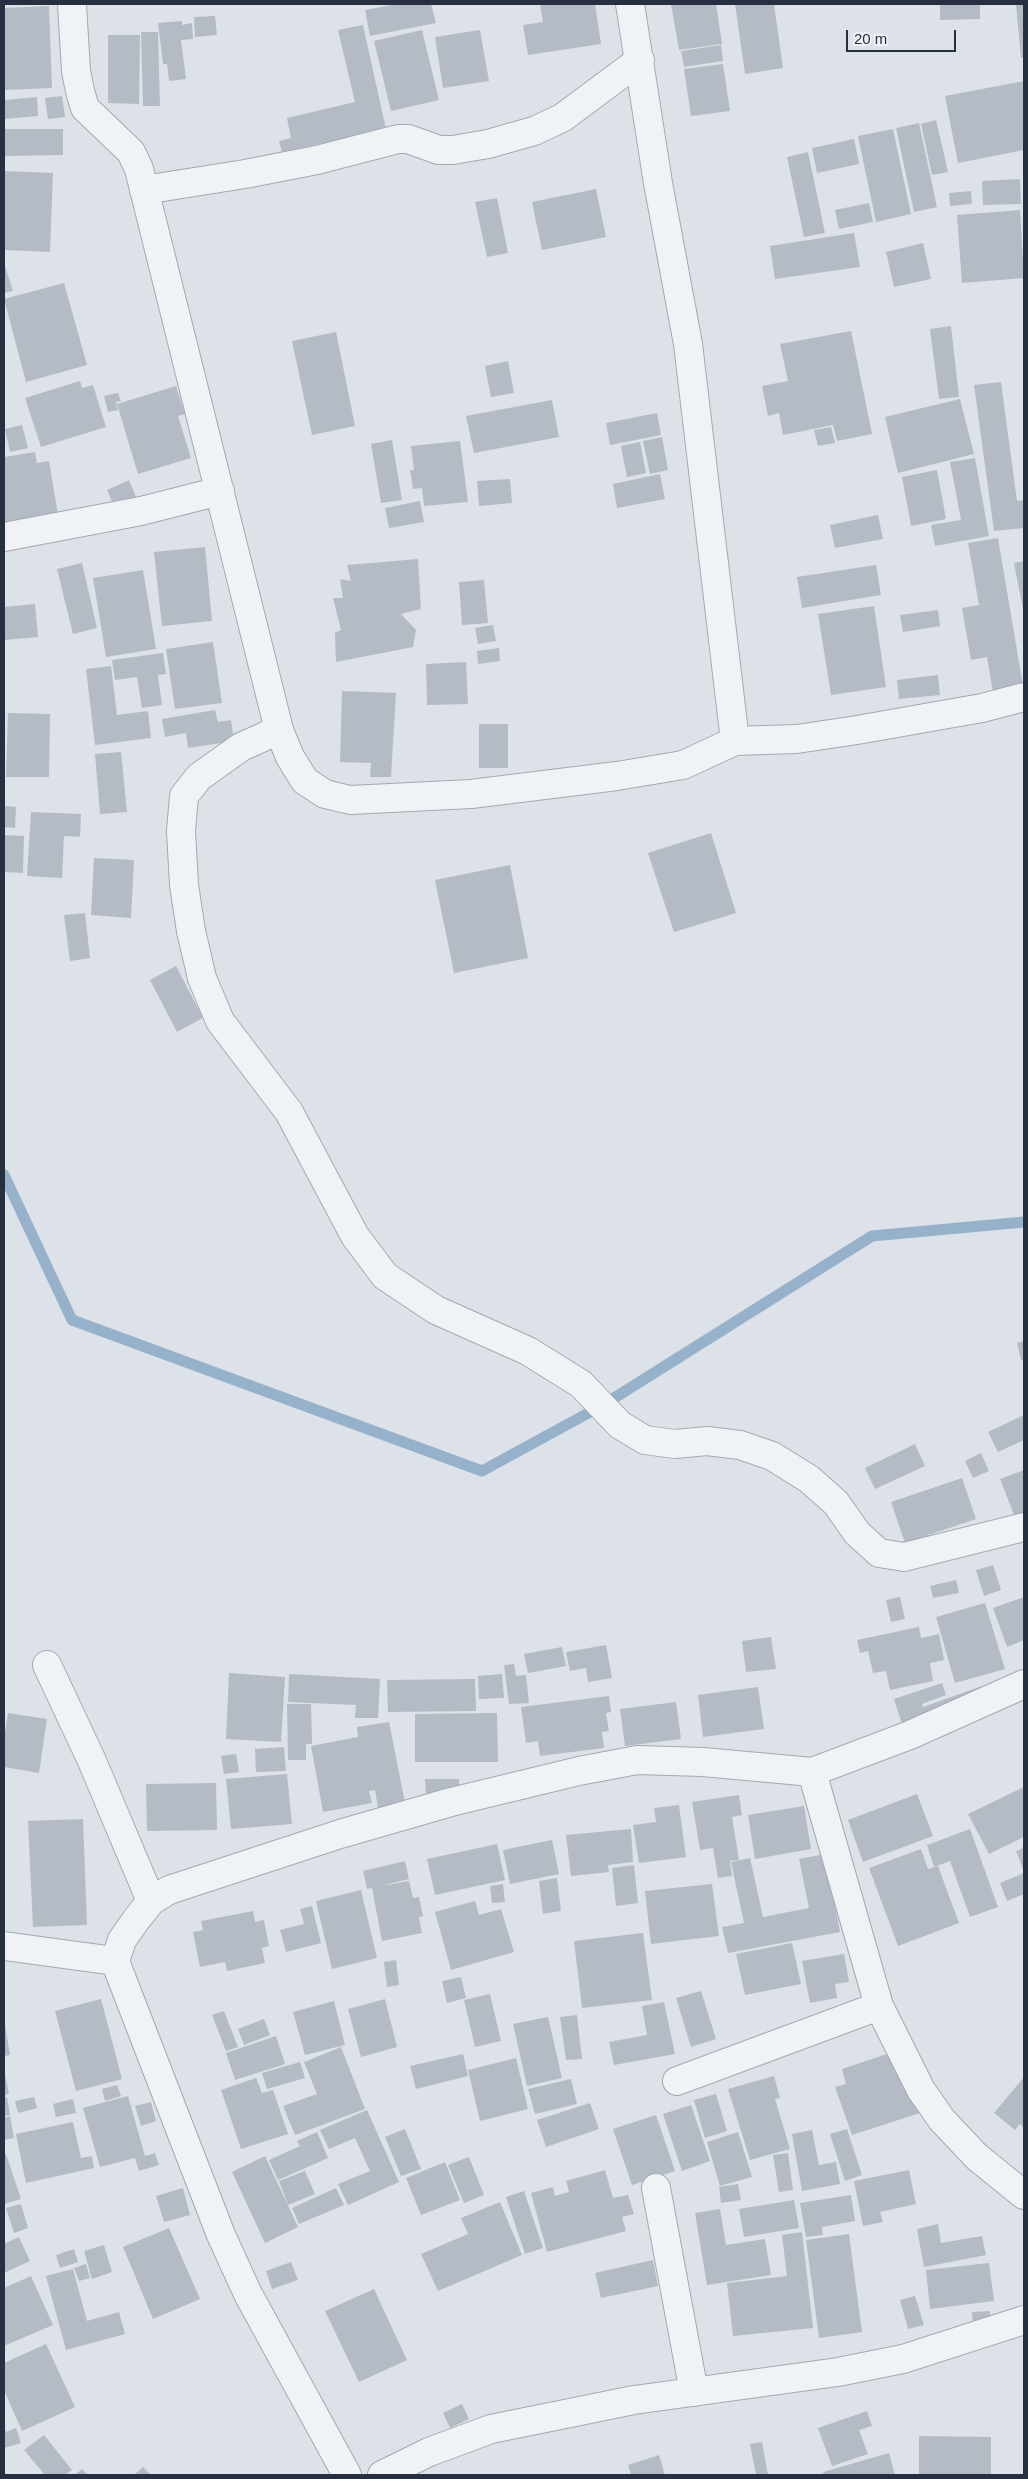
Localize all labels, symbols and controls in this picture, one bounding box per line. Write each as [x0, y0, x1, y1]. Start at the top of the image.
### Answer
scale bar [848, 20, 958, 52]
text: 20 m [854, 30, 887, 47]

